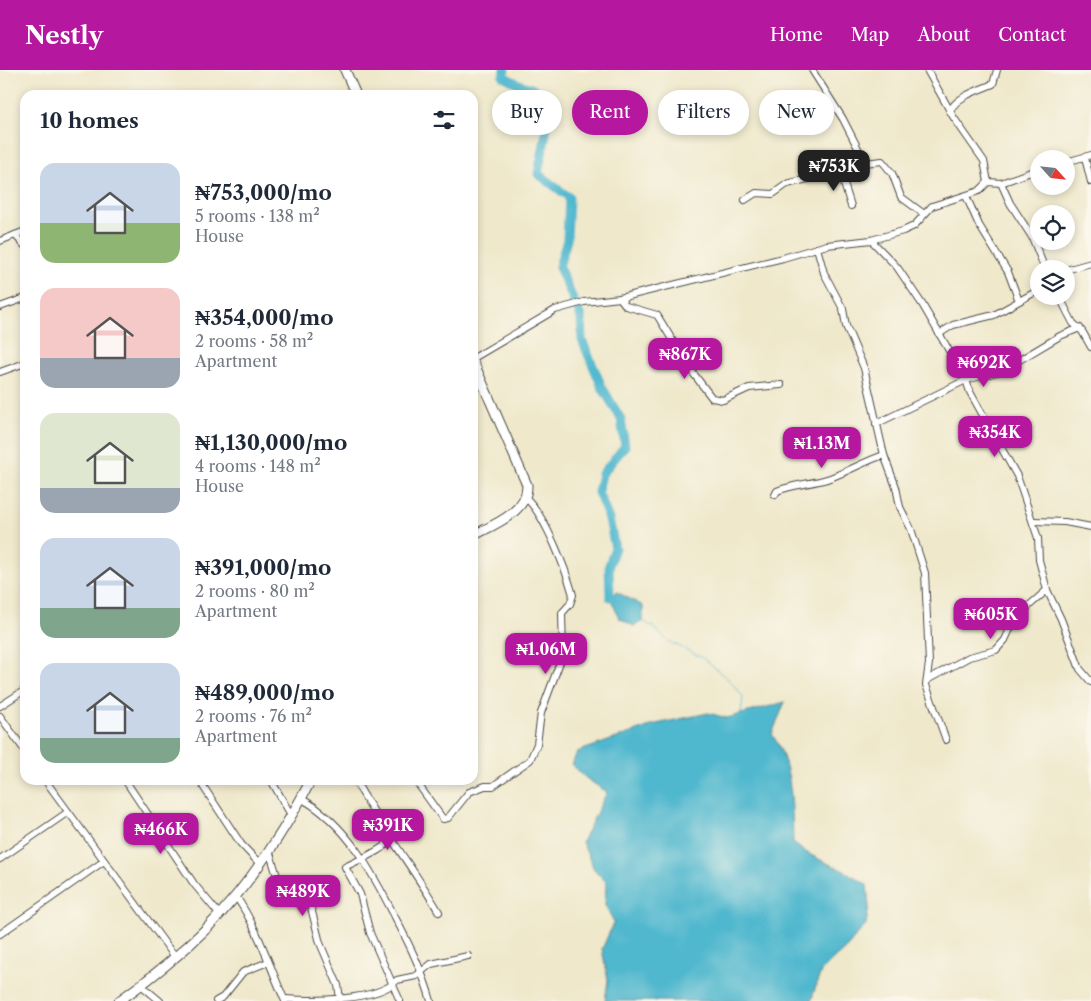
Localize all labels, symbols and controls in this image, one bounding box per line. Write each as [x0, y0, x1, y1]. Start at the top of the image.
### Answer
text: Nestly [25, 21, 103, 50]
text: Home [770, 24, 823, 46]
text: Map [851, 24, 889, 46]
text: About [917, 24, 970, 46]
text: Contact [998, 24, 1066, 46]
chip: Buy [492, 90, 562, 135]
chip: Rent [572, 90, 648, 135]
chip: Filters [658, 90, 749, 135]
chip: New [759, 90, 834, 135]
icon: filters [430, 106, 458, 134]
text: 10 homes [40, 108, 139, 133]
pin: ₦753K [799, 150, 869, 192]
north arrow [1030, 150, 1075, 195]
map controls [1030, 150, 1075, 305]
text: ₦753K [809, 156, 859, 176]
text: ₦753,000/mo [195, 180, 332, 205]
icon: home [80, 183, 140, 243]
button: locate [1030, 205, 1075, 250]
text: 5 rooms · 138 m² [195, 206, 320, 226]
text: House [195, 226, 244, 246]
button: layers [1030, 260, 1075, 305]
text: ₦354,000/mo [195, 305, 334, 330]
icon: home [80, 308, 140, 368]
text: 2 rooms · 58 m² [195, 331, 313, 351]
pin: ₦867K [650, 338, 720, 380]
text: ₦867K [659, 344, 711, 364]
pin: ₦692K [949, 346, 1019, 388]
text: Apartment [195, 351, 277, 371]
text: ₦692K [958, 352, 1010, 372]
pin: ₦354K [960, 416, 1030, 458]
text: ₦354K [969, 422, 1021, 442]
pin: ₦1.13M [781, 426, 863, 469]
text: ₦1,130,000/mo [195, 430, 347, 455]
icon: home [80, 433, 140, 493]
text: ₦1.13M [794, 433, 850, 453]
text: 4 rooms · 148 m² [195, 456, 321, 476]
text: House [195, 476, 244, 496]
text: ₦391,000/mo [195, 555, 331, 580]
icon: home [80, 558, 140, 618]
text: 2 rooms · 80 m² [195, 581, 315, 601]
pin: ₦605K [956, 598, 1026, 640]
text: Apartment [195, 601, 277, 621]
text: ₦605K [965, 604, 1017, 624]
pin: ₦1.06M [505, 632, 587, 675]
text: ₦1.06M [516, 639, 576, 659]
text: ₦489,000/mo [195, 680, 335, 705]
icon: home [80, 683, 140, 743]
text: 2 rooms · 76 m² [195, 706, 312, 726]
text: Apartment [195, 726, 277, 746]
pin: ₦391K [353, 808, 423, 851]
pin: ₦466K [126, 812, 196, 855]
text: ₦391K [363, 815, 413, 835]
text: ₦466K [135, 819, 187, 839]
pin: ₦489K [268, 874, 338, 917]
text: ₦489K [276, 881, 330, 901]

